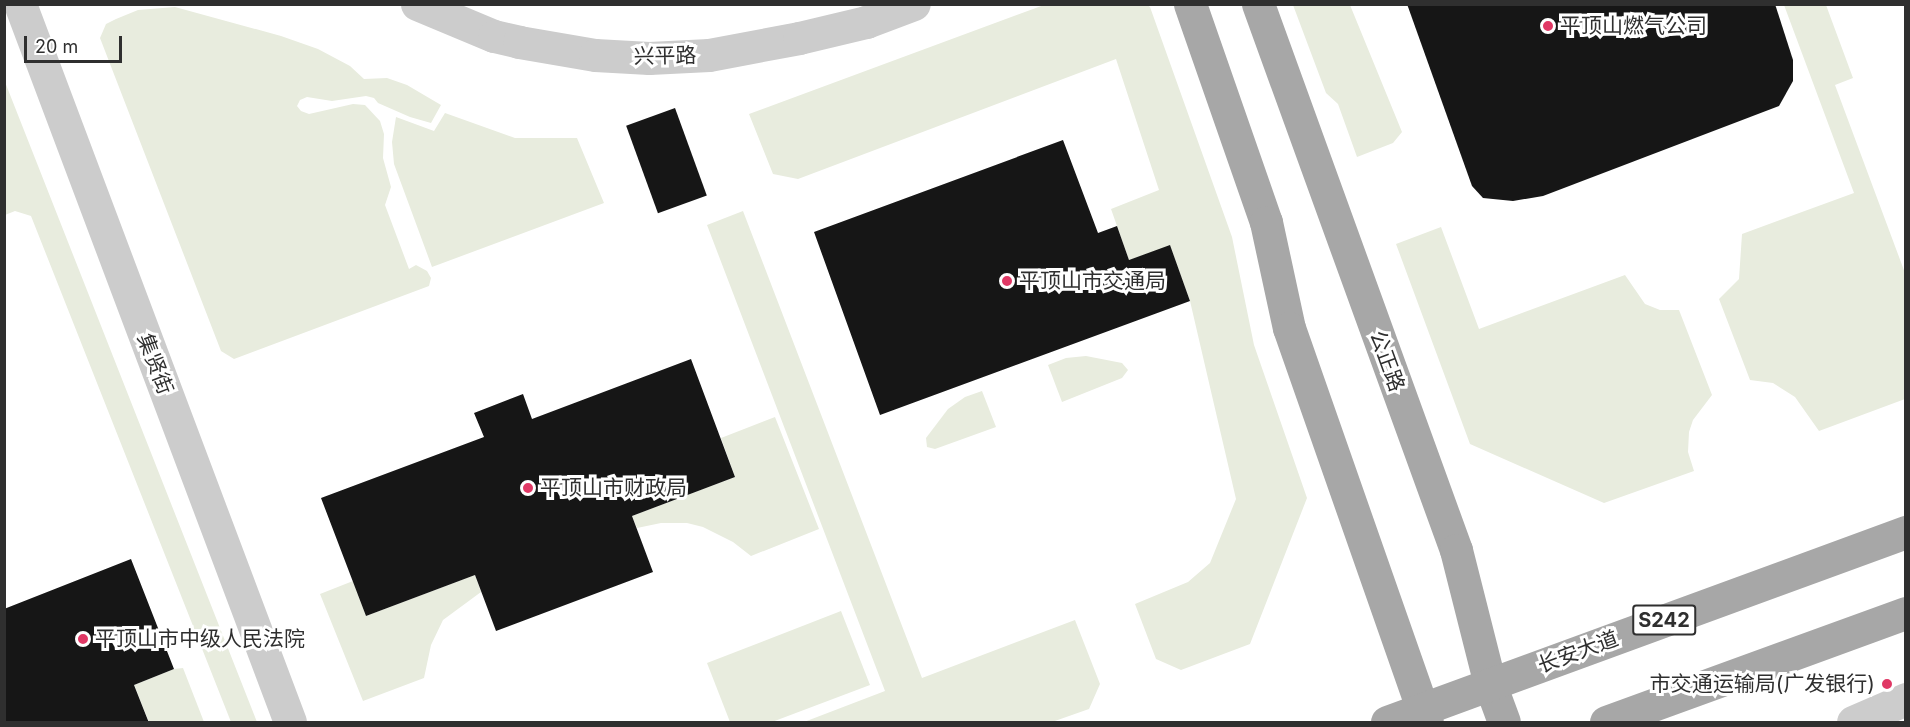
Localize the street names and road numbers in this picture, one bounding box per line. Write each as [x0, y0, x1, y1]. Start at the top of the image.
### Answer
street label: 兴平路 [633, 43, 697, 69]
street label: 公正路 [1364, 327, 1410, 395]
street label: 集贤街 [132, 330, 178, 398]
road number: S242 [1631, 603, 1697, 637]
street label: 长安大道 [1534, 626, 1622, 678]

